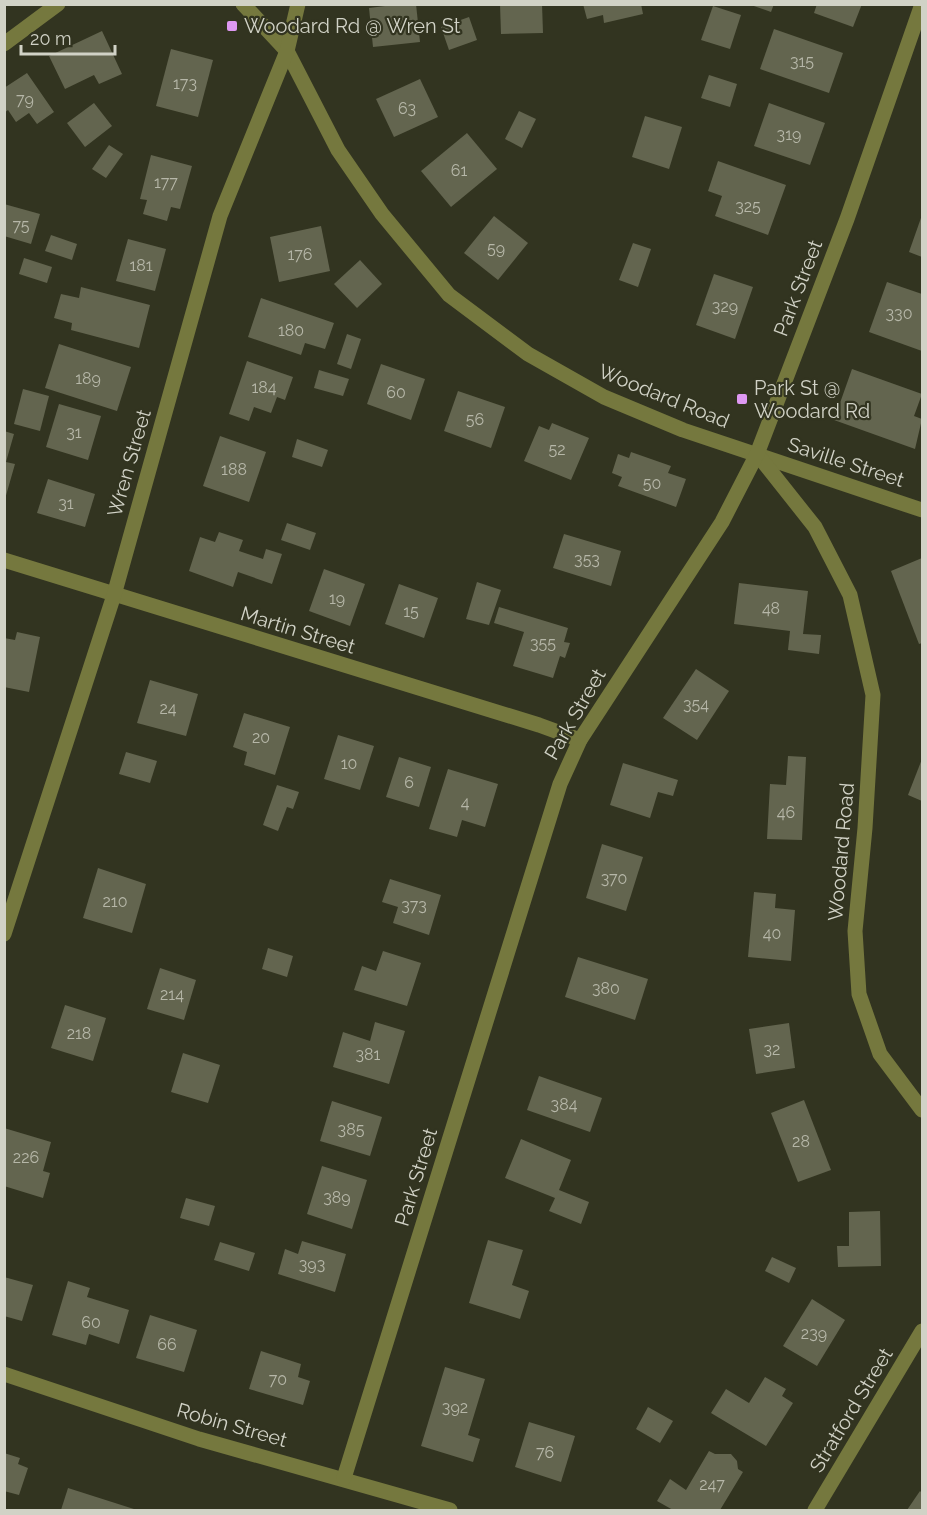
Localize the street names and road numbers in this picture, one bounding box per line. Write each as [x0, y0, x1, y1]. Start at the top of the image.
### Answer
street label: Park Street [769, 236, 827, 340]
street label: Woodard Road [595, 359, 733, 433]
street label: Wren Street [102, 406, 156, 520]
street label: Saville Street [785, 432, 907, 492]
street label: Martin Street [238, 601, 359, 659]
street label: Park Street [539, 664, 611, 764]
street label: Woodard Road [823, 782, 859, 922]
street label: Park Street [390, 1125, 442, 1229]
street label: Stratford Street [804, 1343, 898, 1477]
street label: Robin Street [174, 1398, 290, 1452]

